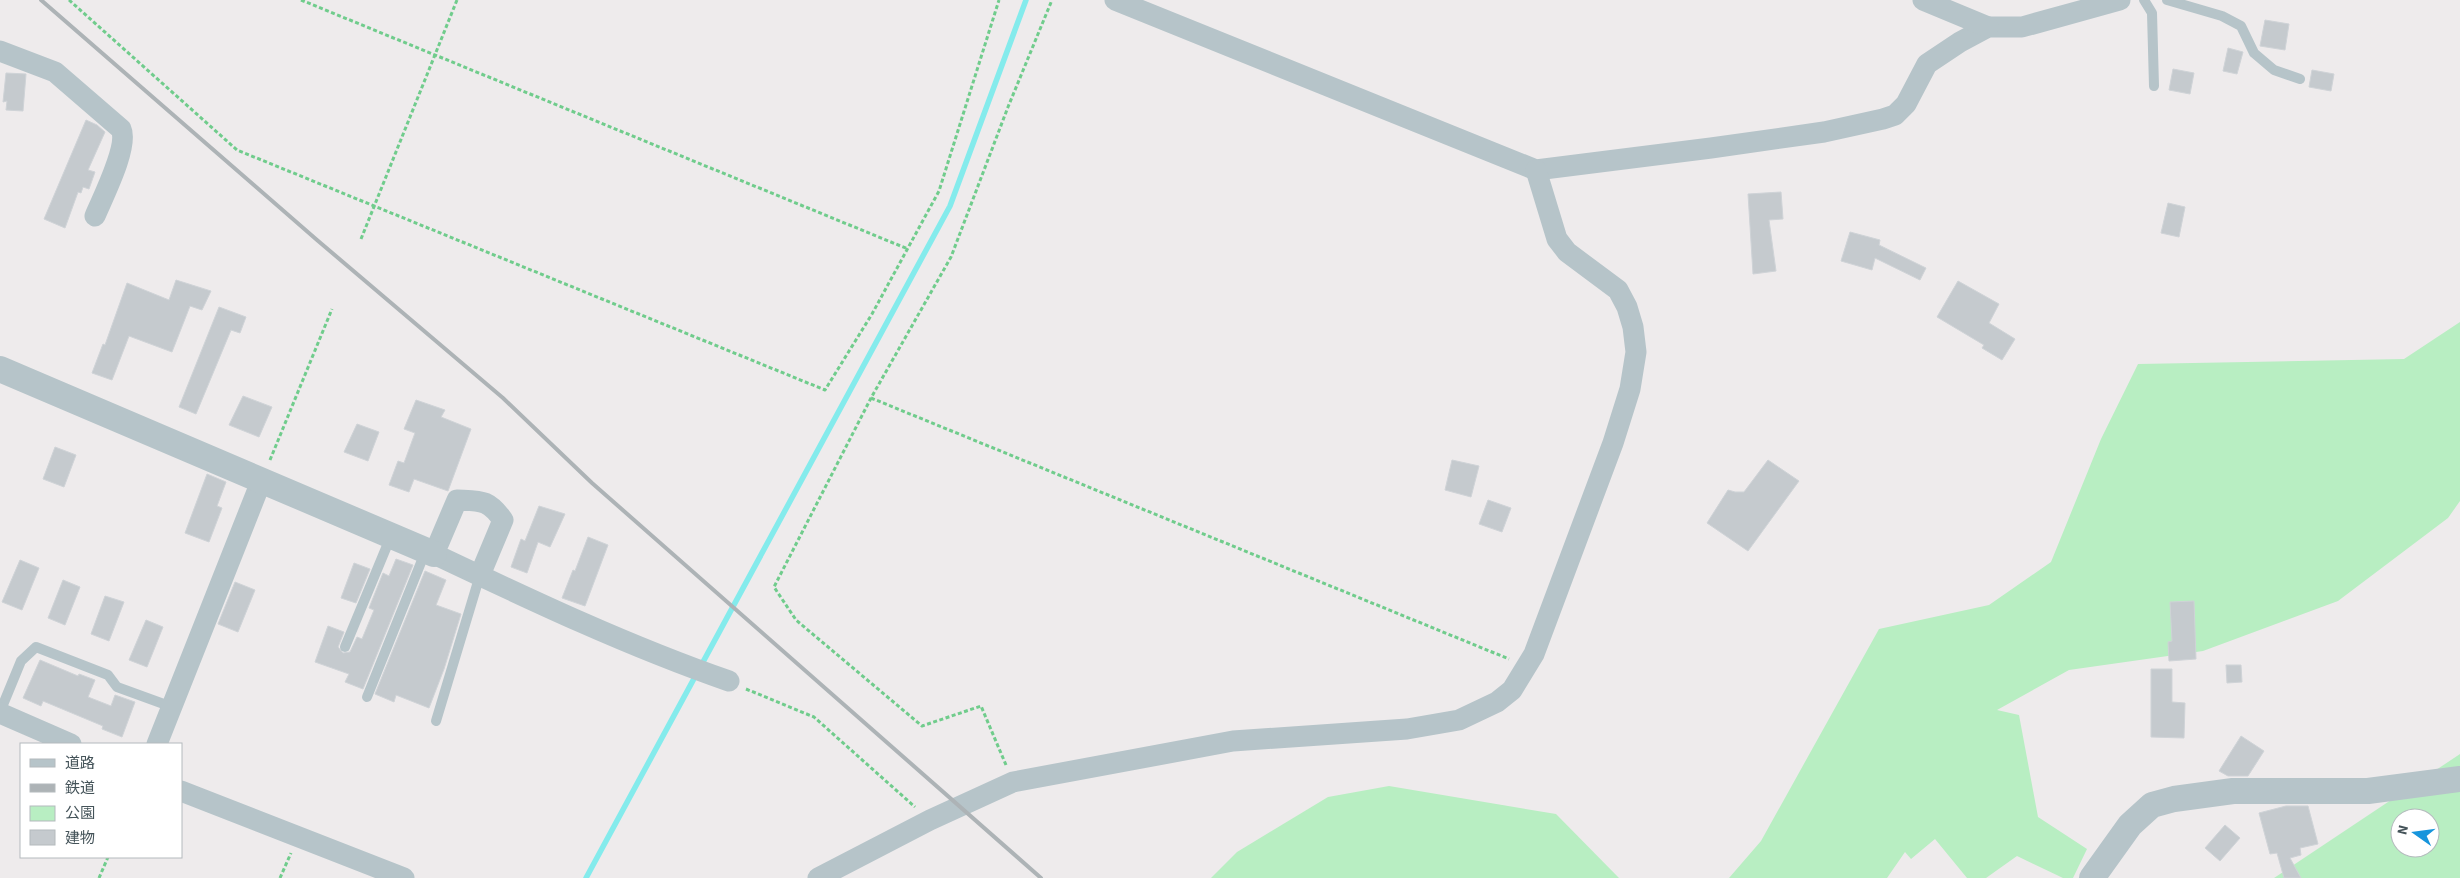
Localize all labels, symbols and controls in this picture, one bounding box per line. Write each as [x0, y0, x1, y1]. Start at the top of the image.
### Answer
legend [20, 743, 182, 858]
text: 道路 [65, 753, 95, 774]
text: 鉄道 [65, 778, 95, 799]
text: 公園 [65, 803, 95, 824]
north arrow [2390, 808, 2440, 858]
text: N [2393, 823, 2414, 837]
text: 建物 [65, 828, 95, 849]

